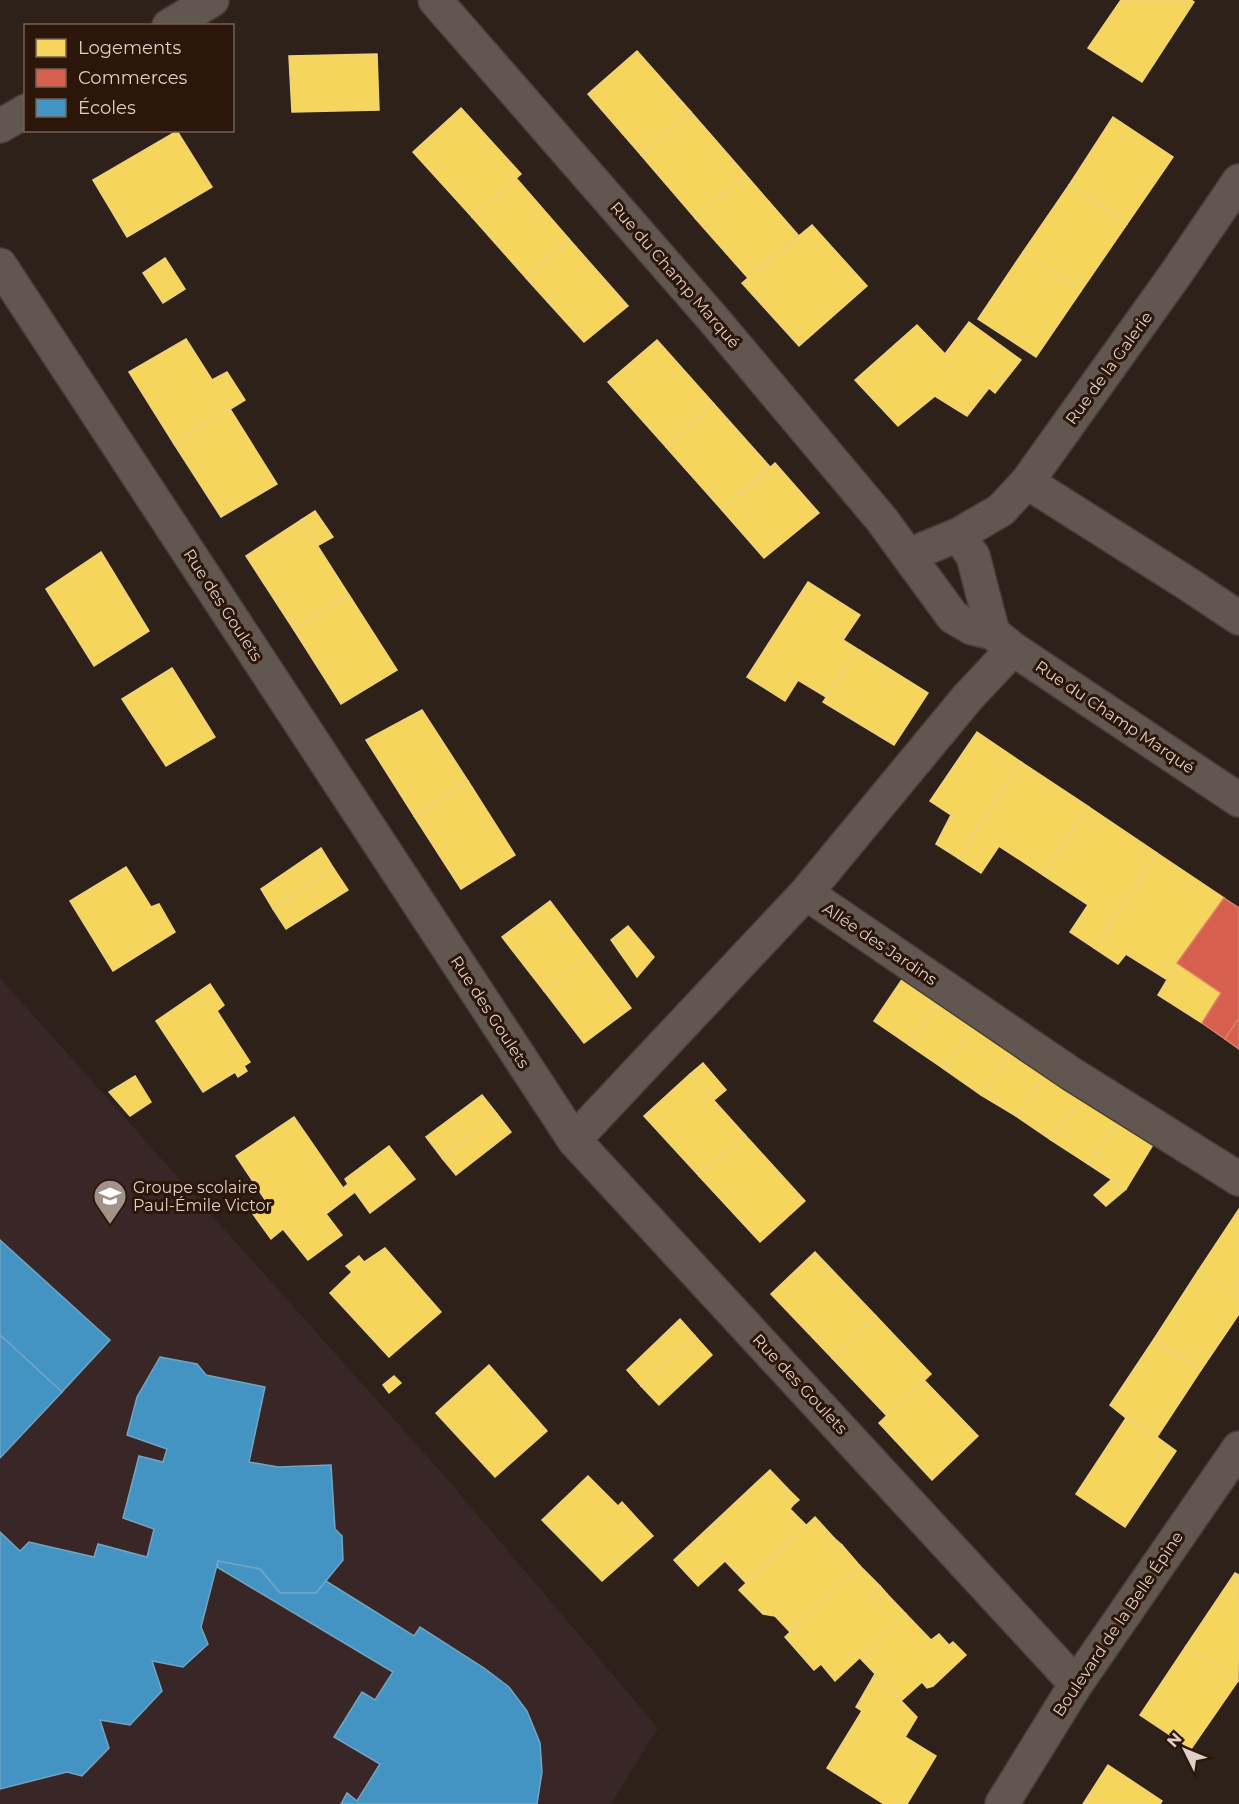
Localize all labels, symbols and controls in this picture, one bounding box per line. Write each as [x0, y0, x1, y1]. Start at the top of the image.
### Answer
legend [24, 24, 234, 132]
text: Logements [78, 37, 181, 59]
text: Commerces [78, 67, 188, 89]
text: Écoles [78, 97, 136, 119]
street label: Rue du Champ Marqué [606, 198, 744, 352]
street label: Rue de la Galerie [1062, 308, 1156, 428]
street label: Rue des Goulets [180, 545, 267, 665]
street label: Rue du Champ Marqué [1032, 657, 1198, 777]
street label: Allée des Jardins [819, 899, 941, 989]
street label: Rue des Goulets [447, 952, 534, 1072]
school or university icon: Groupe scolaire Paul-Émile Victor [92, 1178, 128, 1225]
place label: Groupe scolaire Paul-Émile Victor [133, 1178, 272, 1215]
street label: Rue des Goulets [749, 1330, 851, 1438]
street label: Boulevard de la Belle Épine [1049, 1528, 1187, 1720]
north arrow [1155, 1720, 1215, 1780]
text: N [1163, 1729, 1186, 1751]

